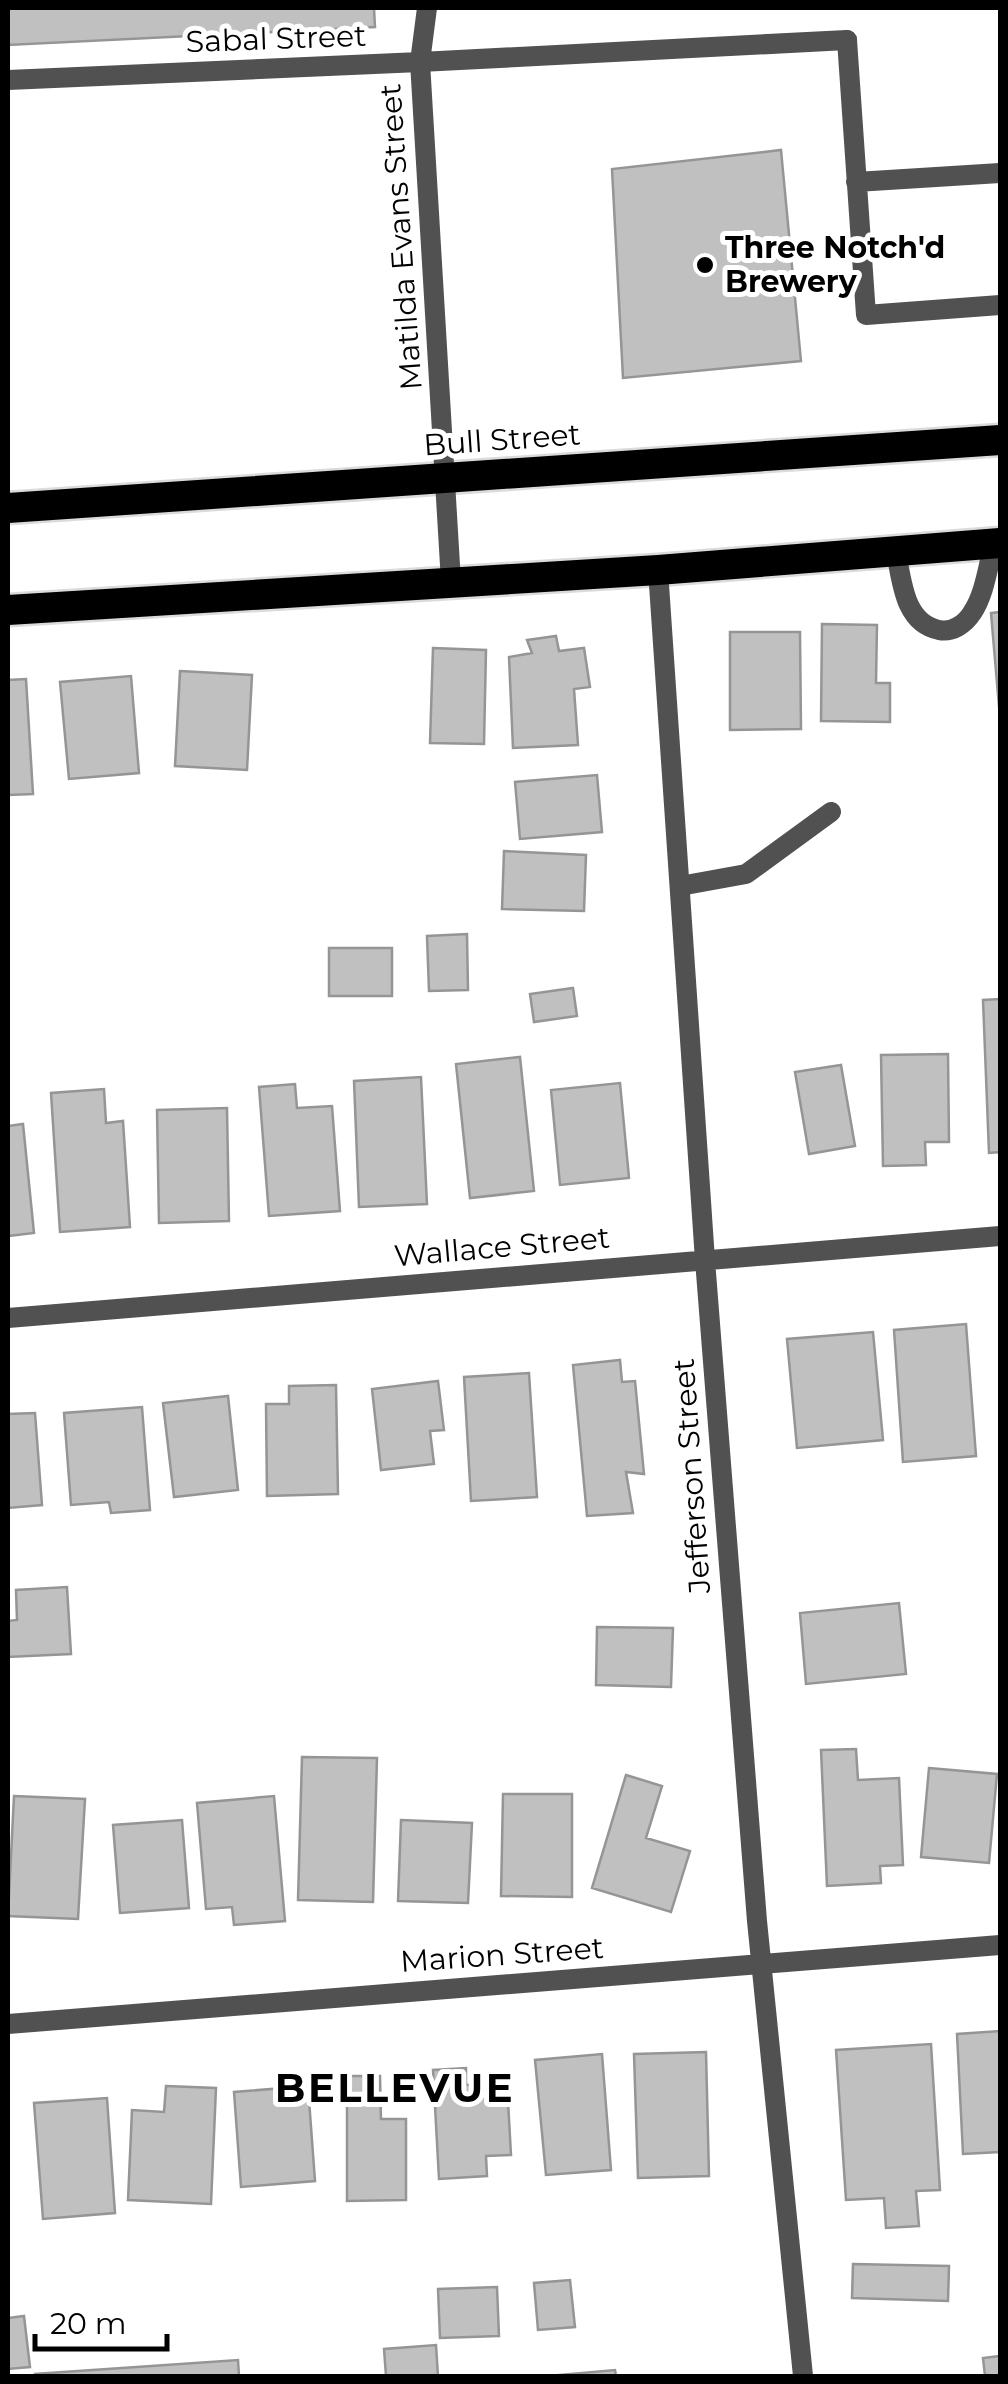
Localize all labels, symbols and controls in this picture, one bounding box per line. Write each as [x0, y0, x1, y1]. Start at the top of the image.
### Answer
street label: Sabal Street [185, 17, 367, 60]
street label: Matilda Evans Street [371, 83, 430, 392]
place label: Three Notch'd Brewery [725, 229, 945, 300]
marker: Three Notch'd Brewery [694, 254, 716, 276]
street label: Bull Street [422, 416, 582, 463]
street label: Wallace Street [392, 1219, 611, 1274]
street label: Jefferson Street [665, 1357, 718, 1596]
street label: Marion Street [399, 1929, 605, 1980]
district label: BELLEVUE [275, 2063, 515, 2112]
scale bar [35, 2289, 168, 2351]
text: 20 m [50, 2305, 127, 2342]

